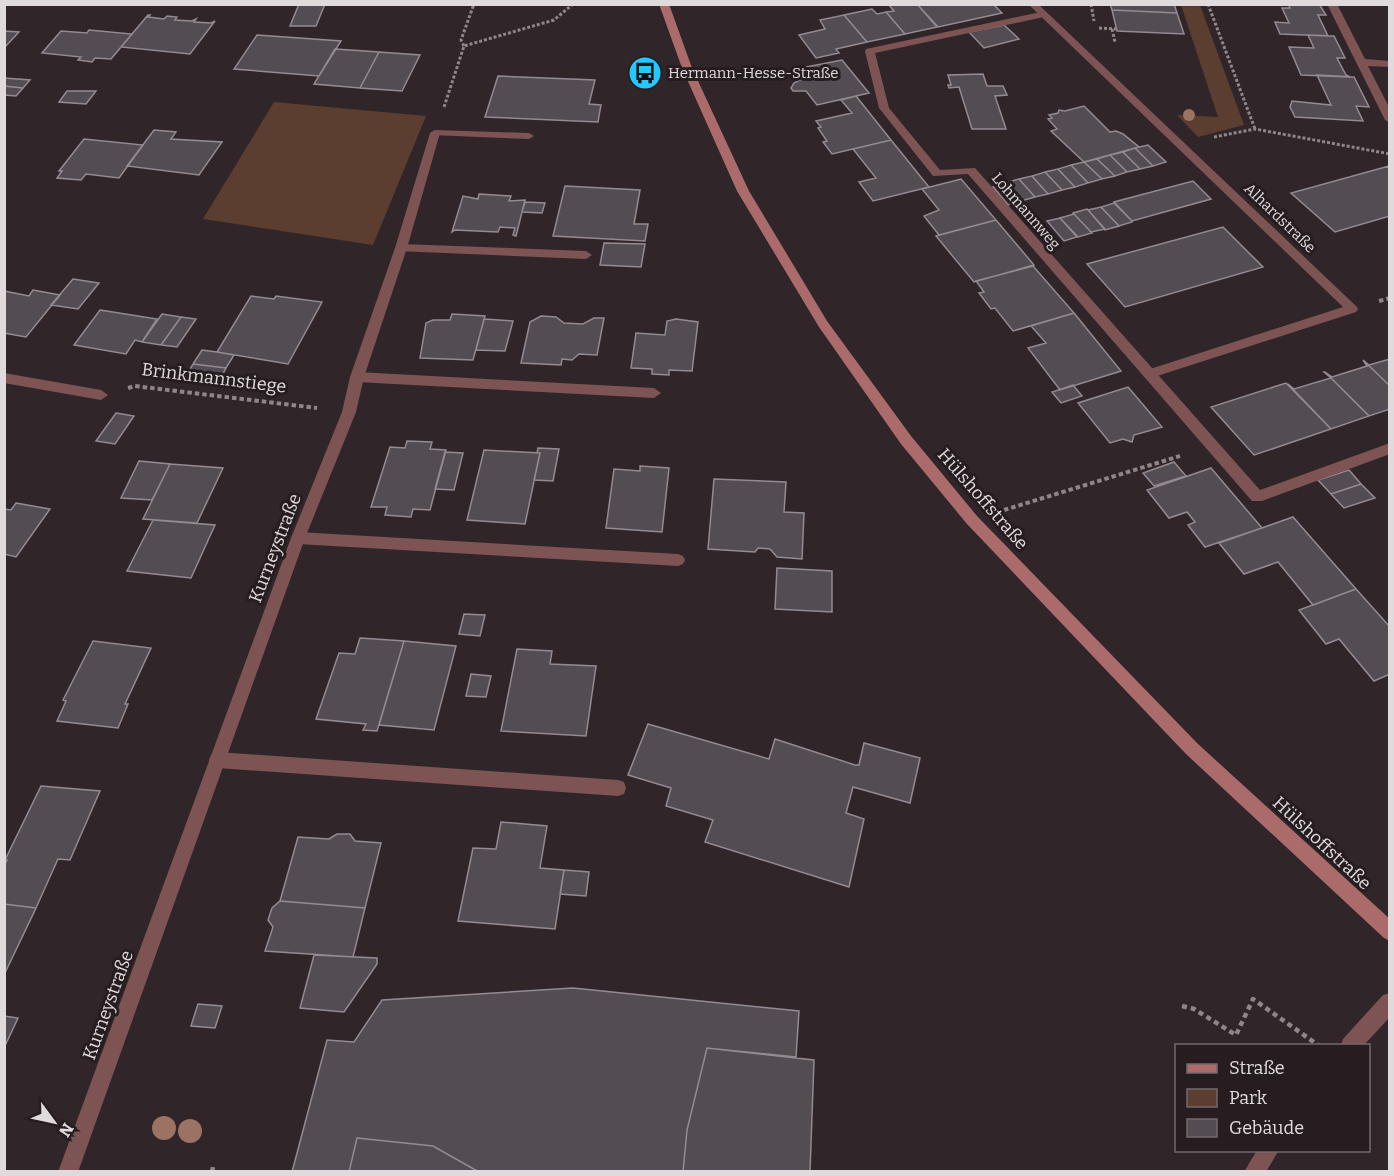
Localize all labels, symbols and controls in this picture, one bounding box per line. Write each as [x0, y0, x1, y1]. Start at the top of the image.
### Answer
bus stop icon: Hermann-Hesse-Straße [627, 55, 663, 91]
place label: Hermann-Hesse-Straße [668, 64, 838, 82]
street label: Lohmannweg [988, 169, 1064, 253]
street label: Alhardstraße [1241, 179, 1319, 257]
street label: Brinkmannstiege [140, 358, 288, 398]
street label: Hülshoffstraße [933, 444, 1033, 554]
street label: Kurneystraße [244, 490, 306, 606]
street label: Hülshoffstraße [1268, 792, 1376, 894]
street label: Kurneystraße [78, 947, 138, 1063]
legend [1175, 1044, 1370, 1152]
text: Straße [1229, 1057, 1285, 1079]
text: Park [1229, 1087, 1268, 1109]
north arrow [24, 1092, 84, 1152]
text: Gebäude [1229, 1117, 1304, 1139]
text: N [55, 1120, 77, 1140]

